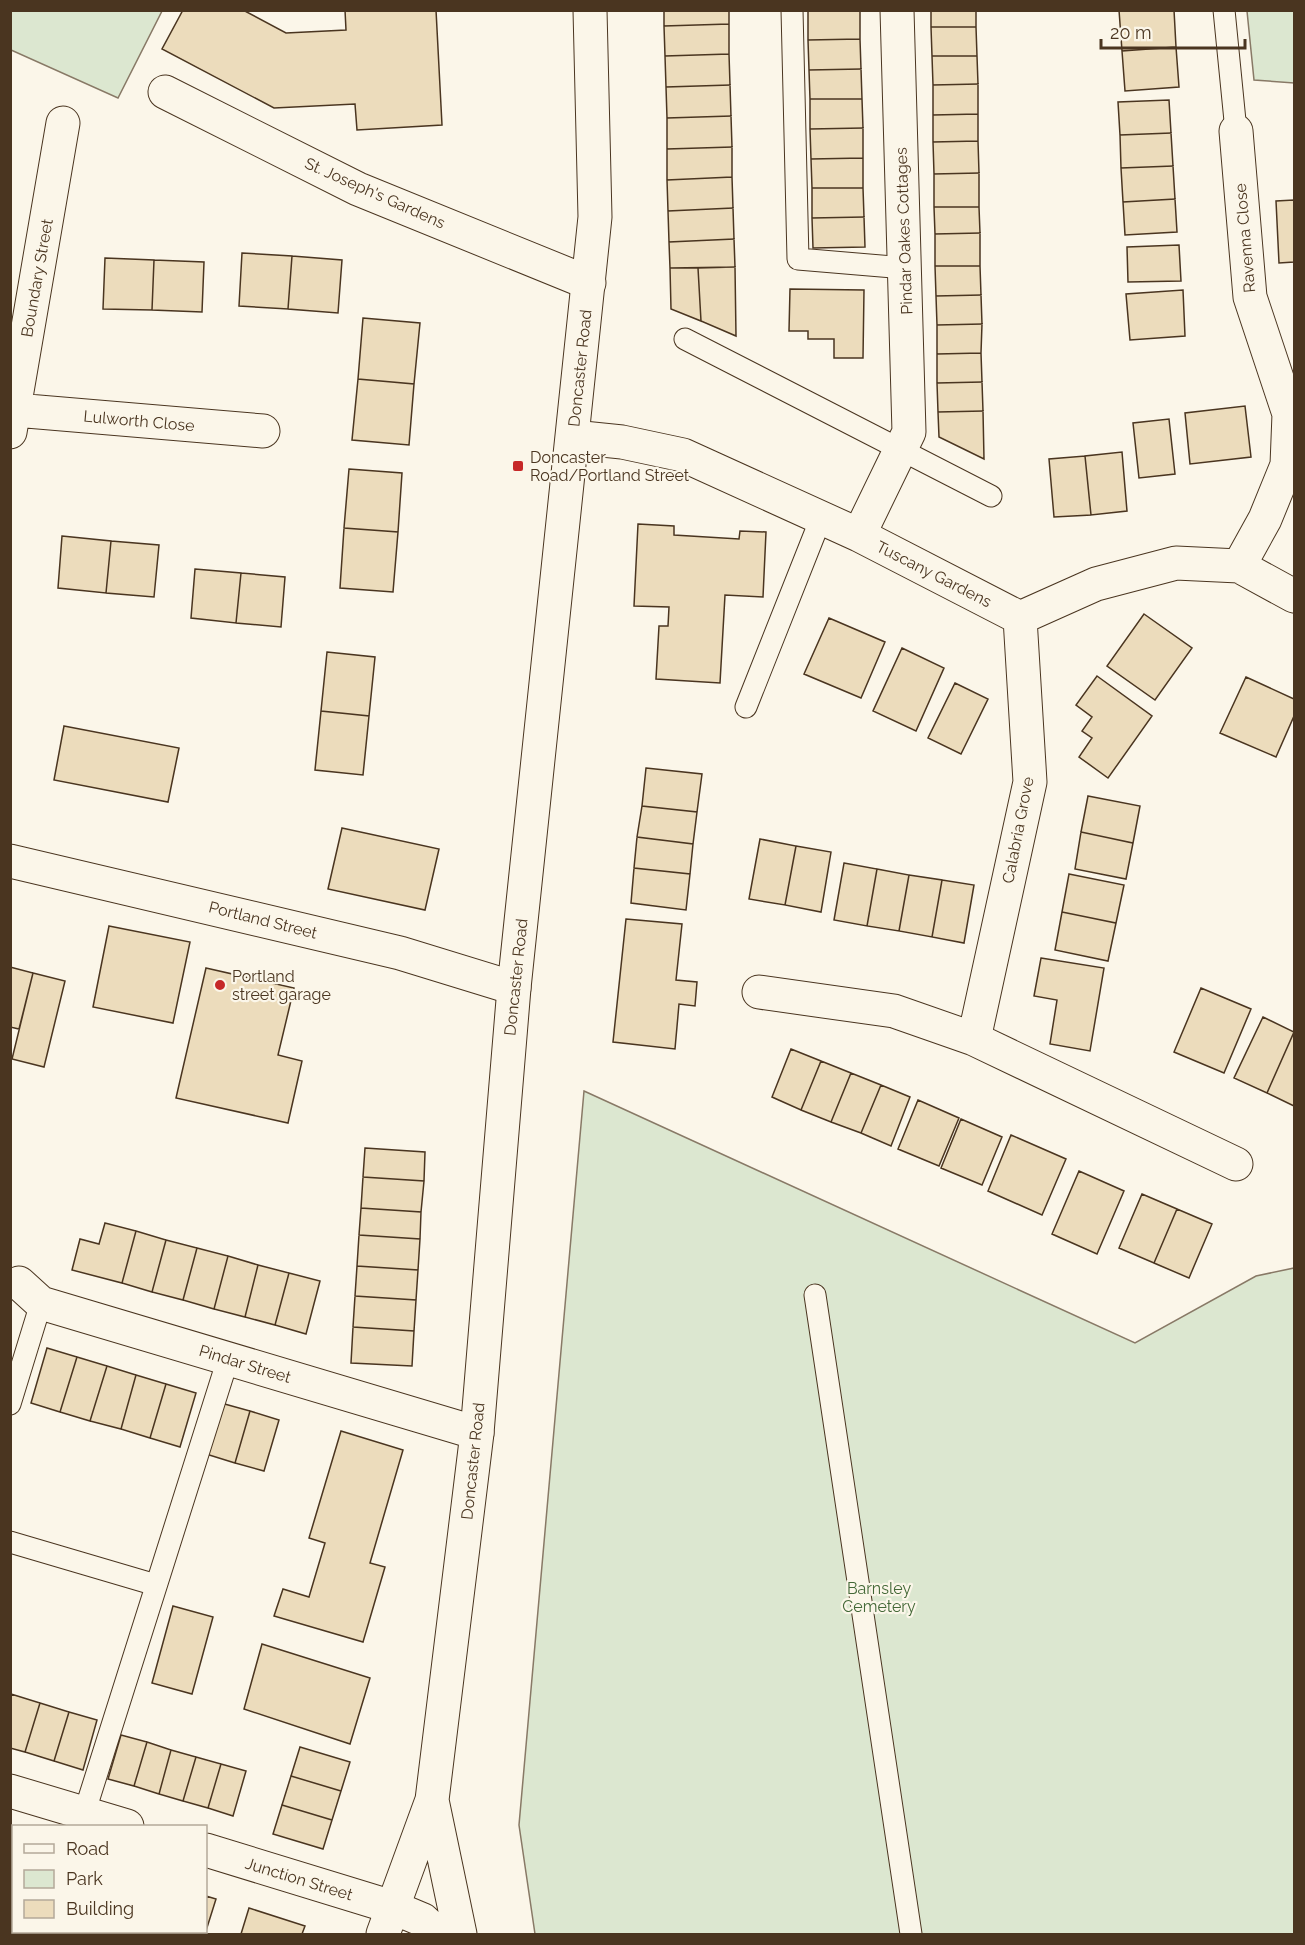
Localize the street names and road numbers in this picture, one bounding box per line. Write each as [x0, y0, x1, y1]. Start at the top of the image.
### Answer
street label: Pindar Oakes Cottages [892, 147, 916, 315]
street label: St. Joseph's Gardens [302, 153, 448, 233]
street label: Ravenna Close [1231, 182, 1259, 294]
street label: Boundary Street [17, 217, 57, 339]
street label: Doncaster Road [564, 308, 596, 428]
street label: Lulworth Close [83, 407, 195, 435]
street label: Tuscany Gardens [873, 537, 995, 611]
street label: Calabria Grove [998, 775, 1038, 885]
street label: Portland Street [207, 897, 320, 943]
street label: Doncaster Road [500, 917, 532, 1037]
street label: Pindar Street [197, 1341, 294, 1387]
street label: Doncaster Road [457, 1401, 489, 1521]
street label: Junction Street [243, 1854, 356, 1905]

